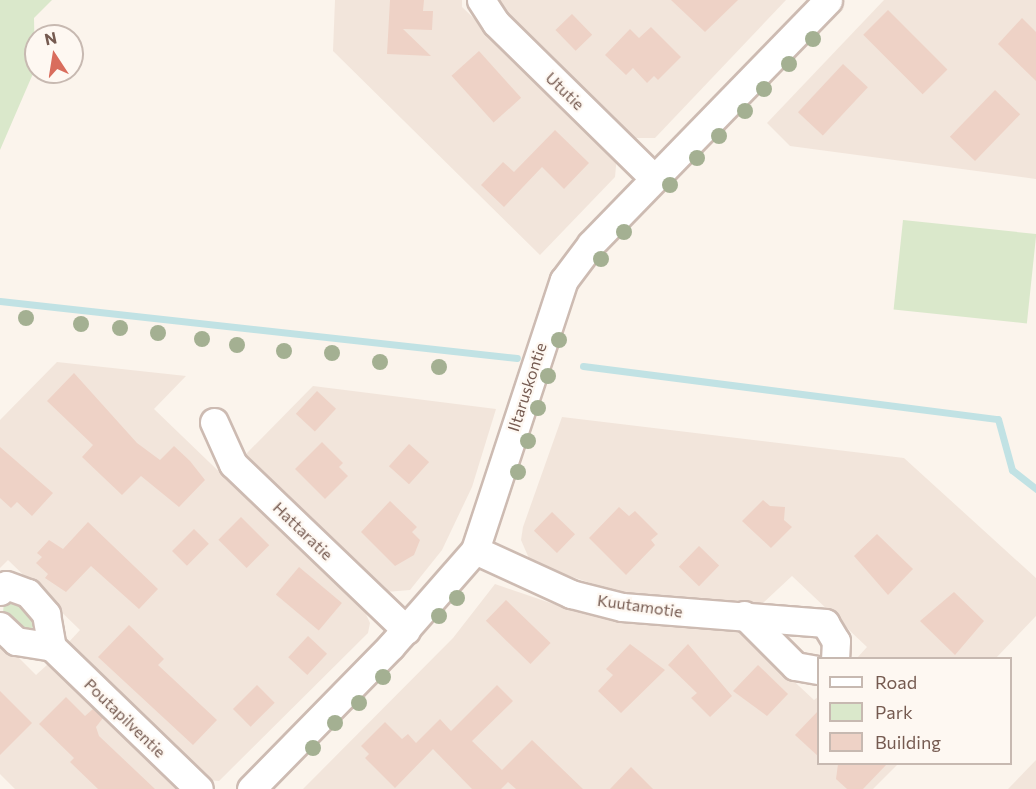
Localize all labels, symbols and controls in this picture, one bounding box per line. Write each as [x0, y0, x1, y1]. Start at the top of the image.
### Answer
north arrow [24, 24, 84, 84]
text: N [43, 27, 58, 48]
street label: Ututie [542, 68, 588, 114]
street label: Iltaruskontie [504, 340, 550, 434]
street label: Hattaratie [269, 498, 337, 564]
street label: Kuutamotie [596, 591, 684, 621]
legend [817, 657, 1012, 765]
text: Road [875, 671, 917, 693]
street label: Poutapilventie [80, 674, 170, 762]
text: Park [875, 701, 913, 723]
text: Building [875, 731, 941, 753]

